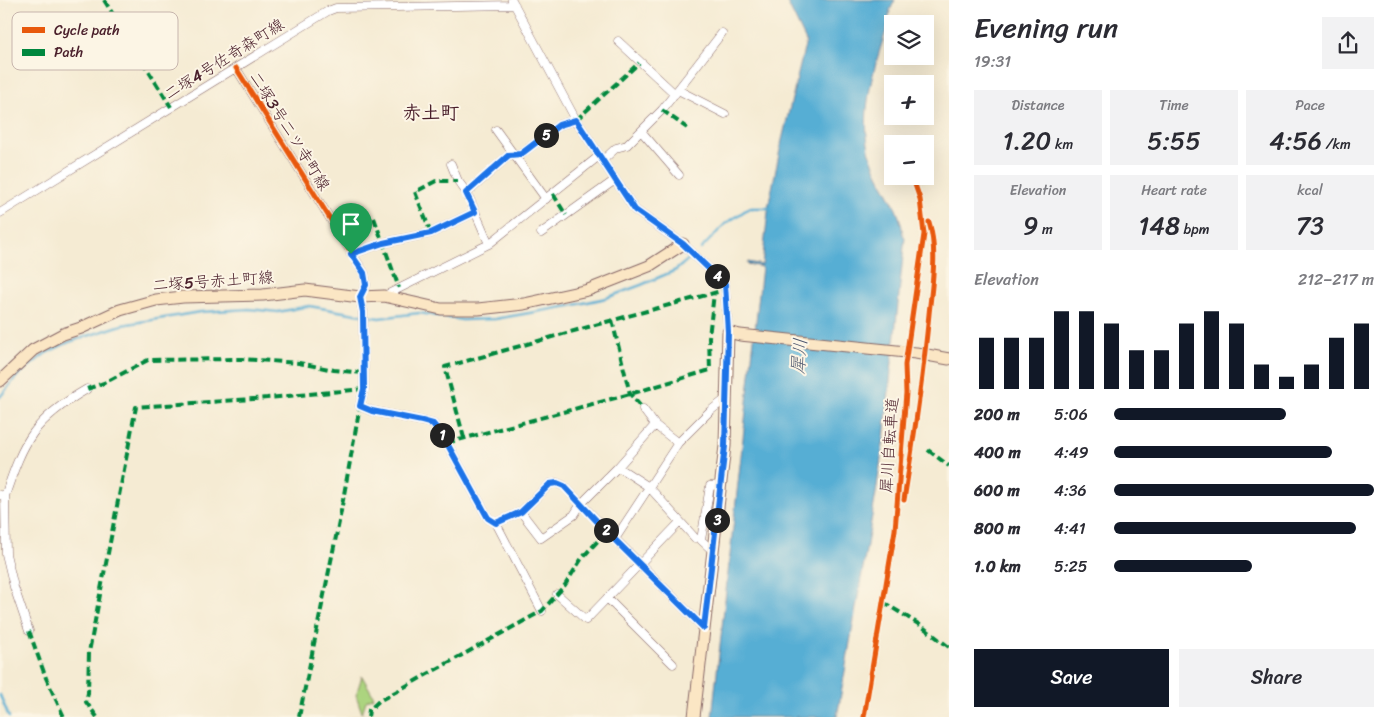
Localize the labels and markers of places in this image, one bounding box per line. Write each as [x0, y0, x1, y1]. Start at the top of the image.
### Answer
pin: 5 [534, 122, 558, 148]
pin [330, 203, 372, 254]
pin: 4 [704, 264, 730, 288]
pin: 1 [430, 422, 454, 448]
pin: 3 [704, 508, 730, 532]
pin: 2 [594, 518, 618, 542]

